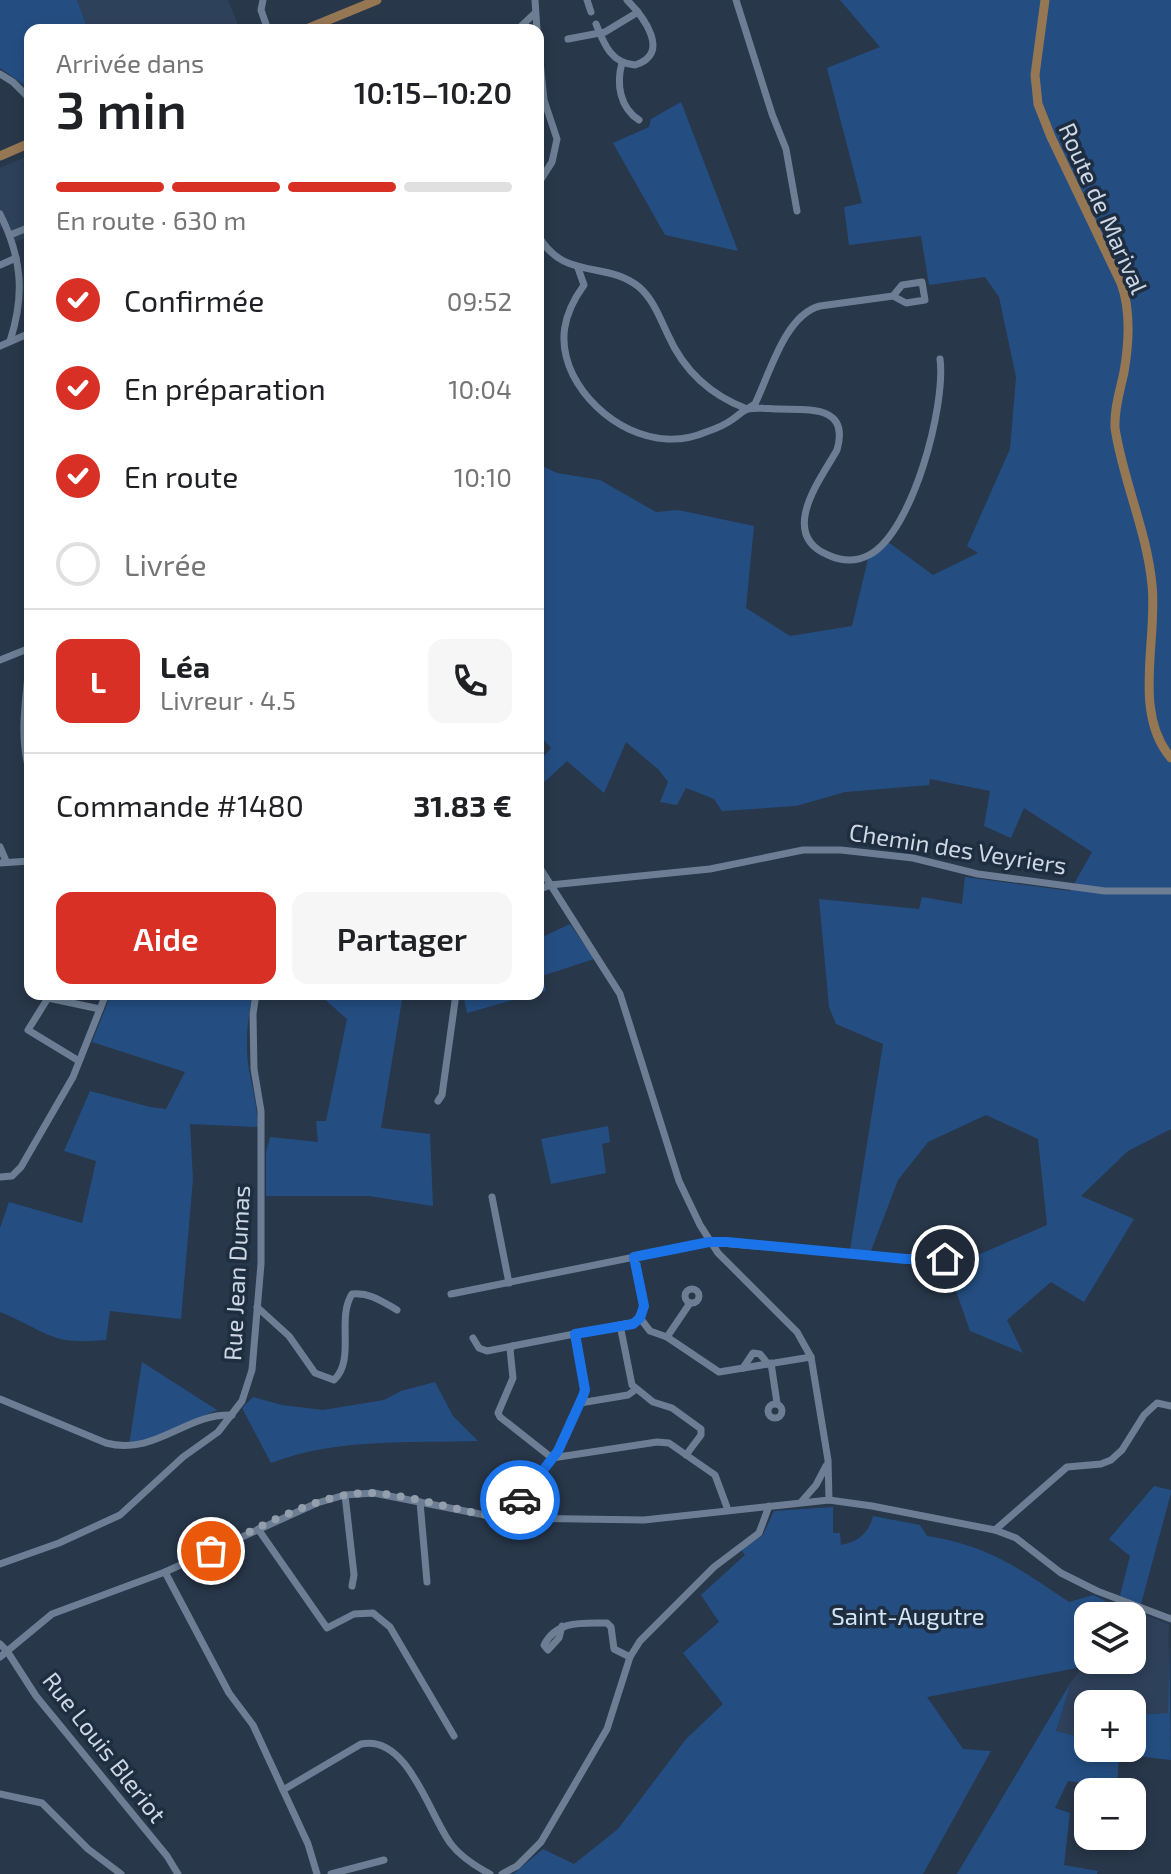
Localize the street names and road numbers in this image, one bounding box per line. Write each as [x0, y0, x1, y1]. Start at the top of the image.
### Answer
street label: Route de Marival [1053, 118, 1155, 298]
street label: Chemin des Veyriers [847, 816, 1069, 880]
street label: Rue Jean Dumas [217, 1184, 255, 1362]
street label: Rue Louis Bleriot [37, 1666, 173, 1828]

